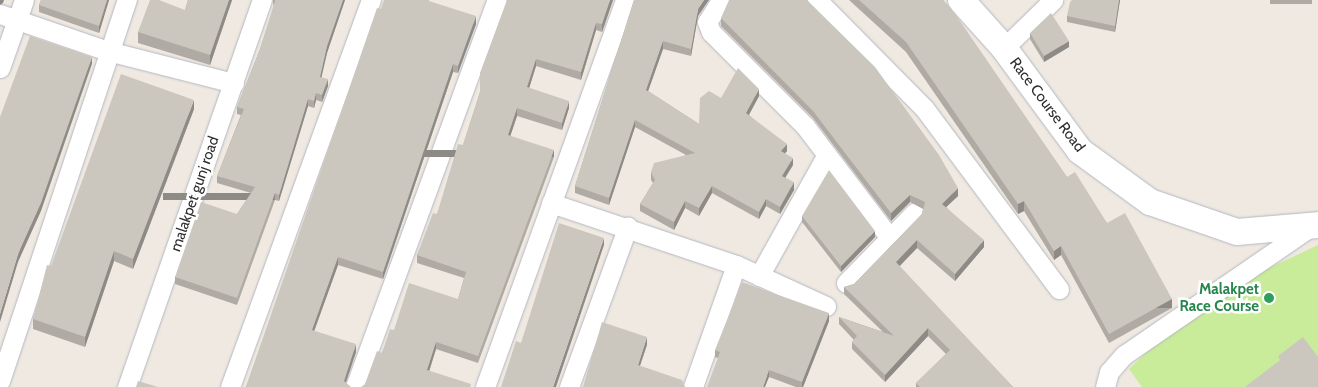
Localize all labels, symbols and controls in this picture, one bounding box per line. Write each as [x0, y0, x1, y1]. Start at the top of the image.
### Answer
street label: Race Course Road [1006, 54, 1088, 156]
street label: malakpet gunj road [167, 134, 223, 254]
place label: Malakpet Race Course [1180, 280, 1259, 315]
marker: Malakpet Race Course [1263, 292, 1275, 304]

